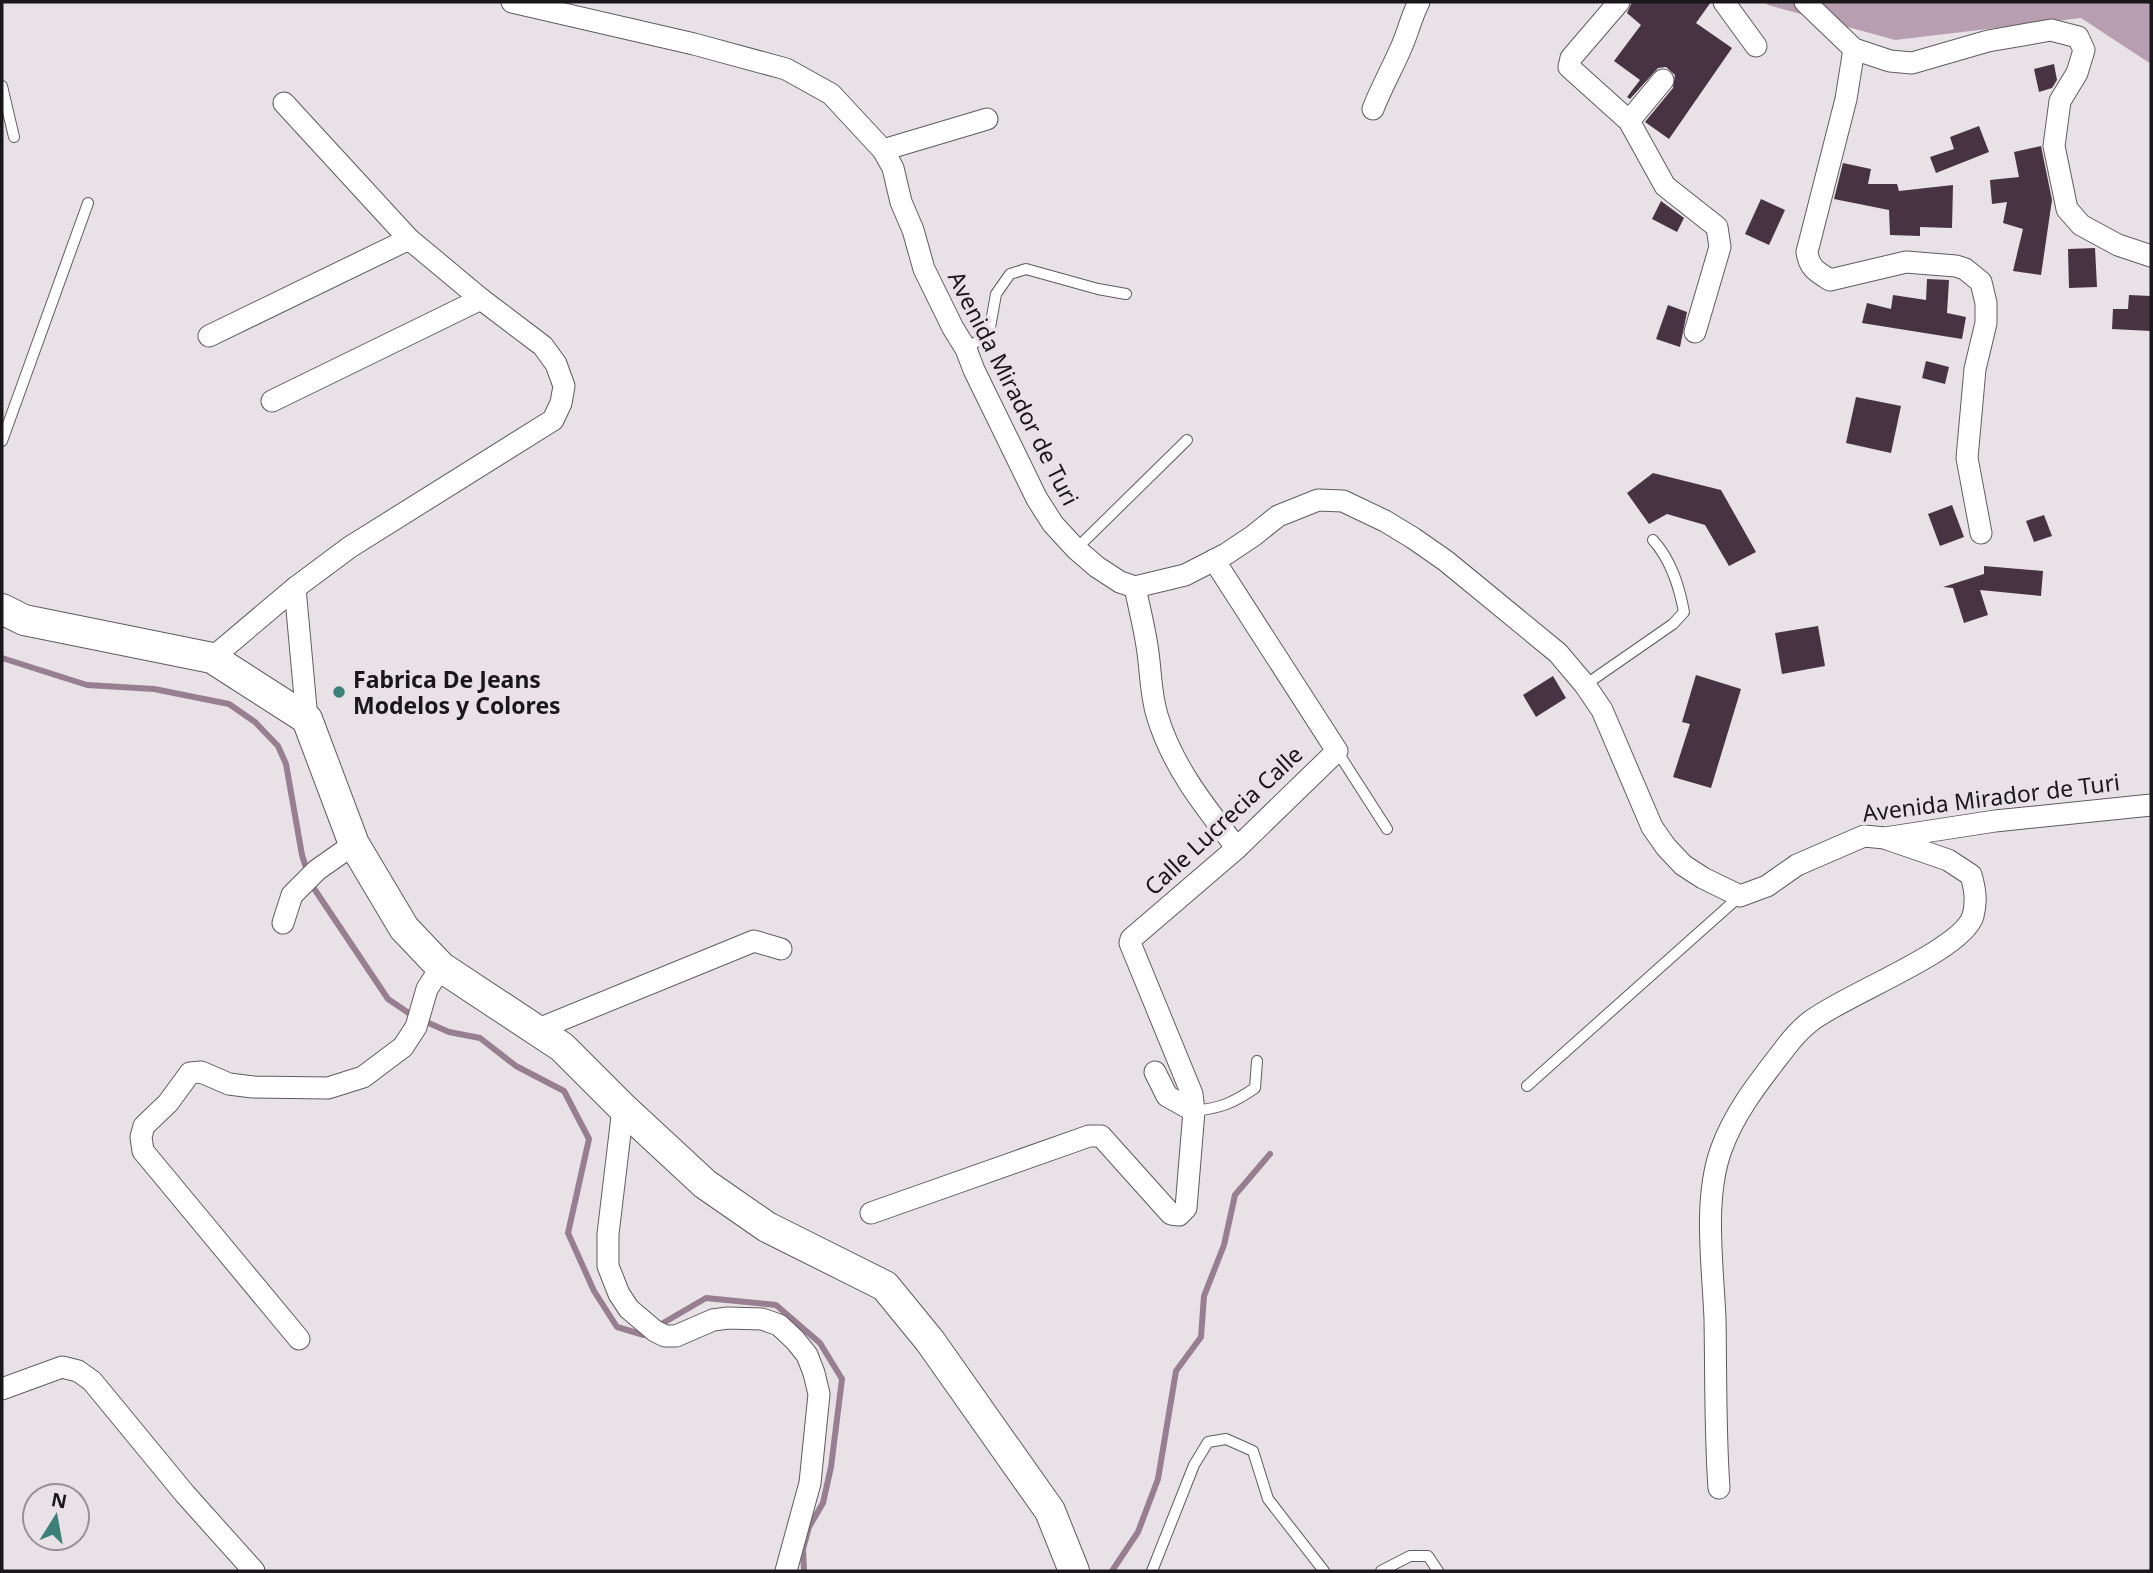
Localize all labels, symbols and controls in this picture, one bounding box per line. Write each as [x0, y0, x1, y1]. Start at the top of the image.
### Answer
street label: Avenida Mirador de Turi [941, 265, 1087, 511]
place label: Fabrica De Jeans Modelos y Colores [353, 663, 561, 721]
marker: Fabrica De Jeans Modelos y Colores [331, 684, 347, 700]
street label: Calle Lucrecia Calle [1137, 738, 1309, 902]
street label: Avenida Mirador de Turi [1860, 765, 2122, 829]
north arrow [21, 1482, 91, 1552]
text: N [49, 1486, 69, 1515]

